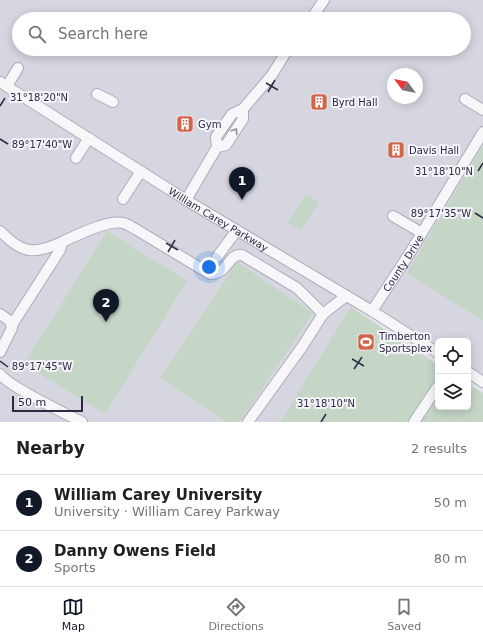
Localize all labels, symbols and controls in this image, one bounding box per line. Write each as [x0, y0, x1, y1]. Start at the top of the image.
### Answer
search box [12, 12, 471, 56]
icon: search [26, 23, 48, 45]
text: Search here [58, 25, 148, 43]
north arrow [387, 68, 423, 104]
text: 31°18'20"N [10, 92, 68, 103]
building icon: Byrd Hall [309, 92, 329, 112]
place label: Byrd Hall [332, 97, 377, 108]
building icon: Gym [175, 114, 195, 134]
place label: Gym [198, 119, 221, 130]
one-way arrow [230, 129, 237, 136]
text: 89°17'40"W [12, 139, 72, 150]
building icon: Davis Hall [386, 140, 406, 160]
place label: Davis Hall [409, 145, 459, 156]
text: 31°18'10"N [415, 166, 473, 177]
pin: 1 [229, 167, 255, 200]
street label: William Carey Parkway [166, 185, 270, 254]
text: 89°17'35"W [411, 208, 471, 219]
street label: County Drive [381, 233, 426, 294]
your location [199, 257, 219, 277]
pin: 2 [93, 289, 119, 322]
place label: Timberton Sportsplex [378, 331, 432, 354]
sports icon: Timberton Sportsplex [356, 332, 376, 352]
map controls [435, 338, 471, 410]
button: locate [435, 338, 471, 374]
text: 89°17'45"W [12, 361, 72, 372]
button: layers [435, 374, 471, 410]
scale bar [12, 394, 83, 413]
text: 50 m [18, 396, 46, 409]
text: 31°18'10"N [297, 398, 355, 409]
text: Nearby [16, 438, 85, 458]
text: 2 results [411, 441, 467, 456]
text: William Carey University [54, 486, 262, 504]
text: 1 [24, 495, 34, 510]
text: 50 m [434, 495, 467, 510]
text: University · William Carey Parkway [54, 504, 280, 519]
text: Danny Owens Field [54, 542, 216, 560]
text: 2 [24, 551, 34, 566]
text: 80 m [434, 551, 467, 566]
text: Sports [54, 560, 96, 575]
tab: Map [62, 596, 85, 633]
tab: Directions [208, 596, 264, 633]
tab: Saved [387, 596, 421, 633]

